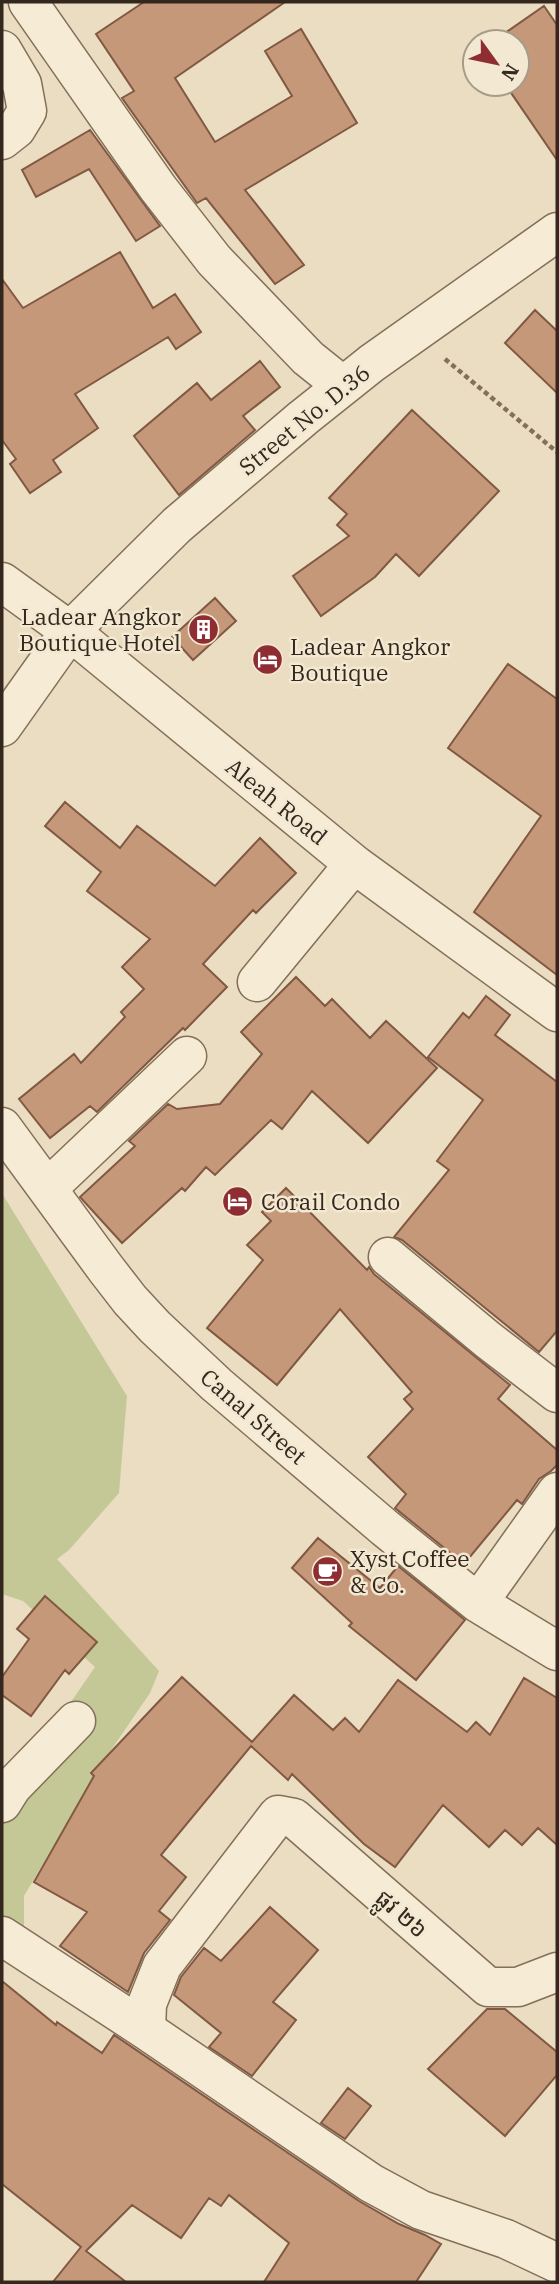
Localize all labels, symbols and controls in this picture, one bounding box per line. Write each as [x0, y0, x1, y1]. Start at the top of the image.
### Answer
north arrow [461, 28, 531, 98]
text: N [496, 59, 524, 85]
street label: Street No. D.36 [232, 357, 376, 481]
place label: Ladear Angkor Boutique Hotel [19, 601, 181, 657]
building icon: Ladear Angkor Boutique Hotel [187, 612, 221, 646]
place label: Ladear Angkor Boutique [290, 631, 450, 687]
hotel icon: Ladear Angkor Boutique [250, 642, 284, 676]
street label: Aleah Road [220, 751, 334, 851]
hotel icon: Corail Condo [221, 1184, 255, 1218]
place label: Corail Condo [261, 1186, 400, 1216]
street label: Canal Street [195, 1362, 313, 1470]
place label: Xyst Coffee & Co. [350, 1543, 470, 1599]
cafe icon: Xyst Coffee & Co. [310, 1554, 344, 1588]
street label: ផ្លូវ ២៦ [365, 1882, 434, 1950]

